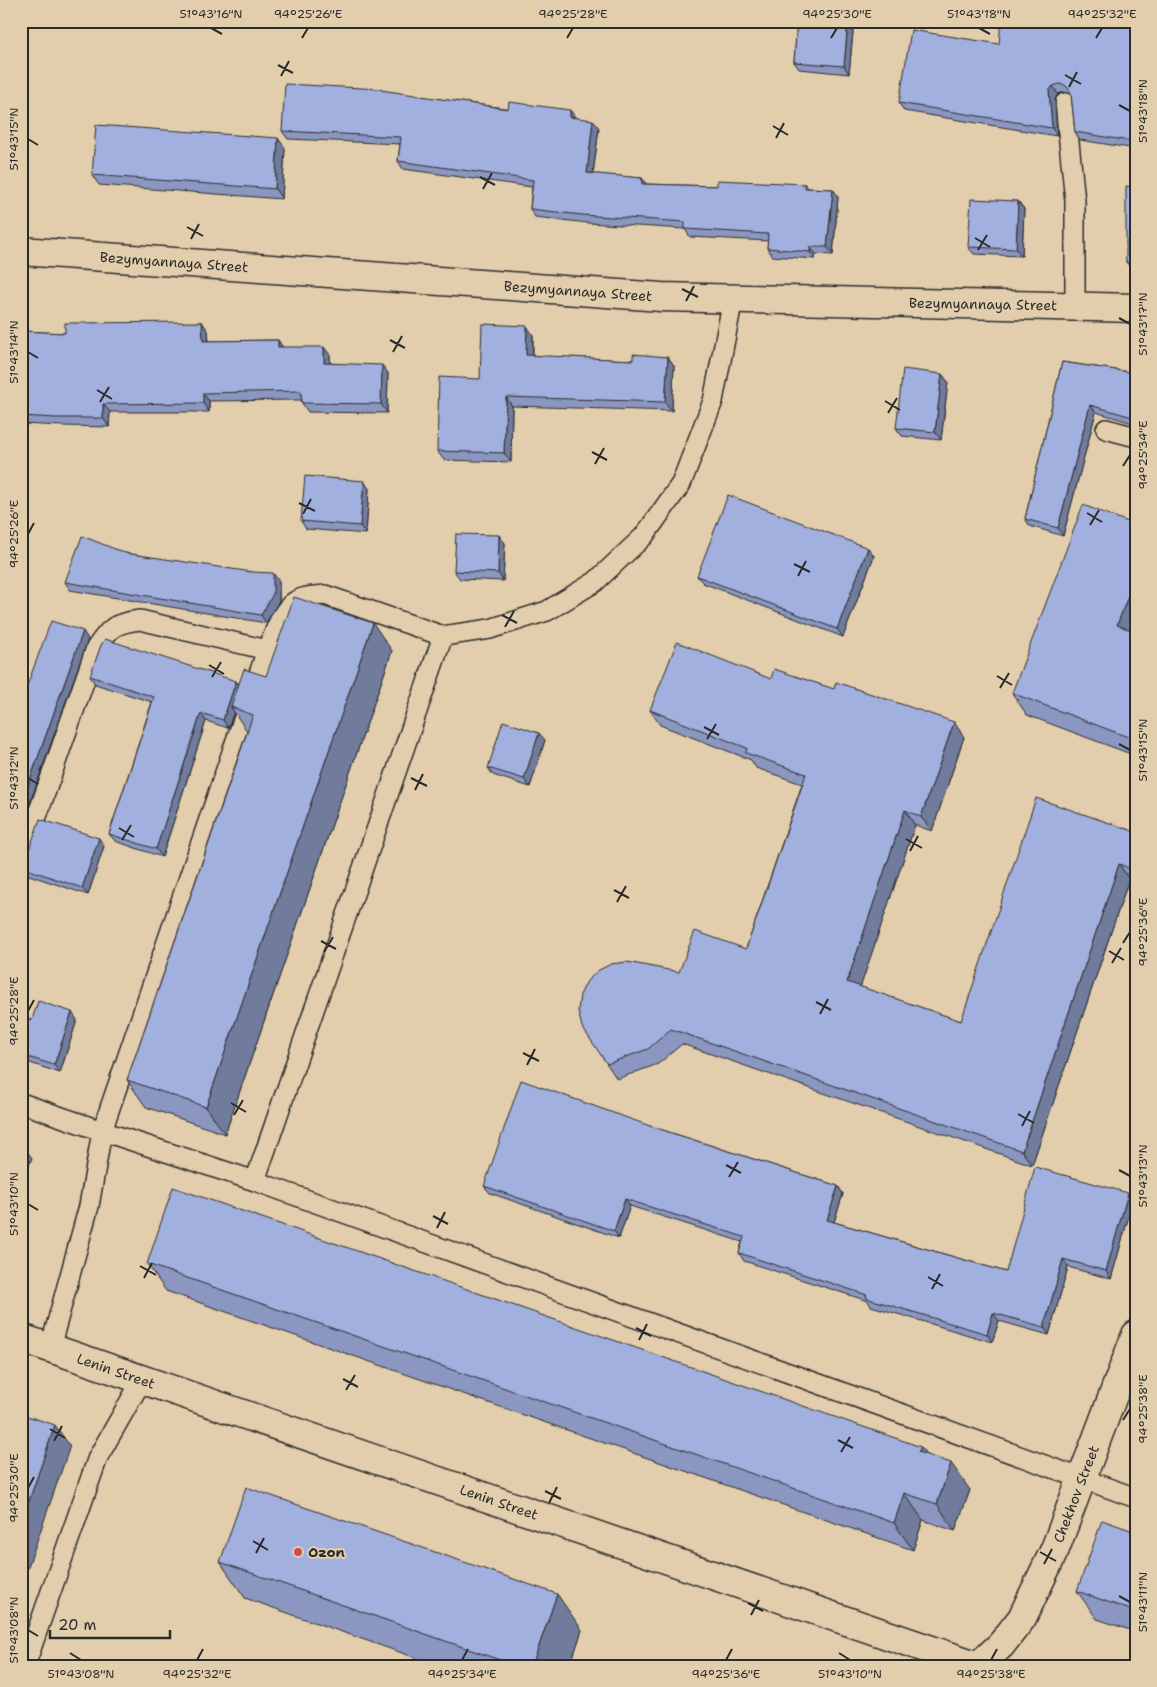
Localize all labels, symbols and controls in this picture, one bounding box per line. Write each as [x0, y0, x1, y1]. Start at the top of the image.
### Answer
text: 51°43'16"N [179, 6, 243, 22]
text: 94°25'26"E [274, 6, 342, 22]
text: 94°25'28"E [538, 6, 608, 22]
text: 94°25'30"E [802, 6, 872, 22]
text: 51°43'18"N [947, 6, 1011, 22]
text: 94°25'32"E [1068, 6, 1136, 22]
text: 51°43'18"N [1135, 79, 1151, 143]
text: 51°43'15"N [6, 108, 22, 170]
street label: Bezymyannaya Street [99, 248, 249, 276]
street label: Bezymyannaya Street [503, 277, 653, 305]
text: 51°43'17"N [1135, 292, 1151, 356]
street label: Bezymyannaya Street [909, 294, 1057, 314]
text: 51°43'14"N [6, 320, 22, 384]
text: 94°25'34"E [1135, 420, 1151, 490]
text: 94°25'26"E [6, 500, 22, 568]
text: 51°43'15"N [1135, 719, 1151, 781]
text: 51°43'12"N [6, 746, 22, 810]
text: 94°25'36"E [1135, 898, 1151, 966]
text: 94°25'28"E [6, 976, 22, 1046]
text: 51°43'13"N [1135, 1144, 1151, 1208]
text: 51°43'10"N [6, 1172, 22, 1236]
street label: Lenin Street [74, 1349, 158, 1393]
text: 94°25'38"E [1135, 1374, 1151, 1444]
street label: Chekhov Street [1049, 1443, 1103, 1545]
text: 94°25'30"E [6, 1453, 22, 1523]
street label: Lenin Street [457, 1480, 541, 1524]
place label: Ozon [308, 1543, 345, 1561]
marker: Ozon [292, 1546, 304, 1558]
text: 51°43'11"N [1135, 1572, 1151, 1632]
text: 51°43'08"N [6, 1597, 22, 1663]
scale bar [50, 1607, 170, 1639]
text: 20 m [58, 1615, 97, 1635]
text: 51°43'08"N [48, 1666, 114, 1682]
text: 94°25'32"E [163, 1666, 231, 1682]
text: 94°25'34"E [427, 1666, 497, 1682]
text: 94°25'36"E [692, 1666, 760, 1682]
text: 51°43'10"N [818, 1666, 882, 1682]
text: 94°25'38"E [956, 1666, 1026, 1682]

